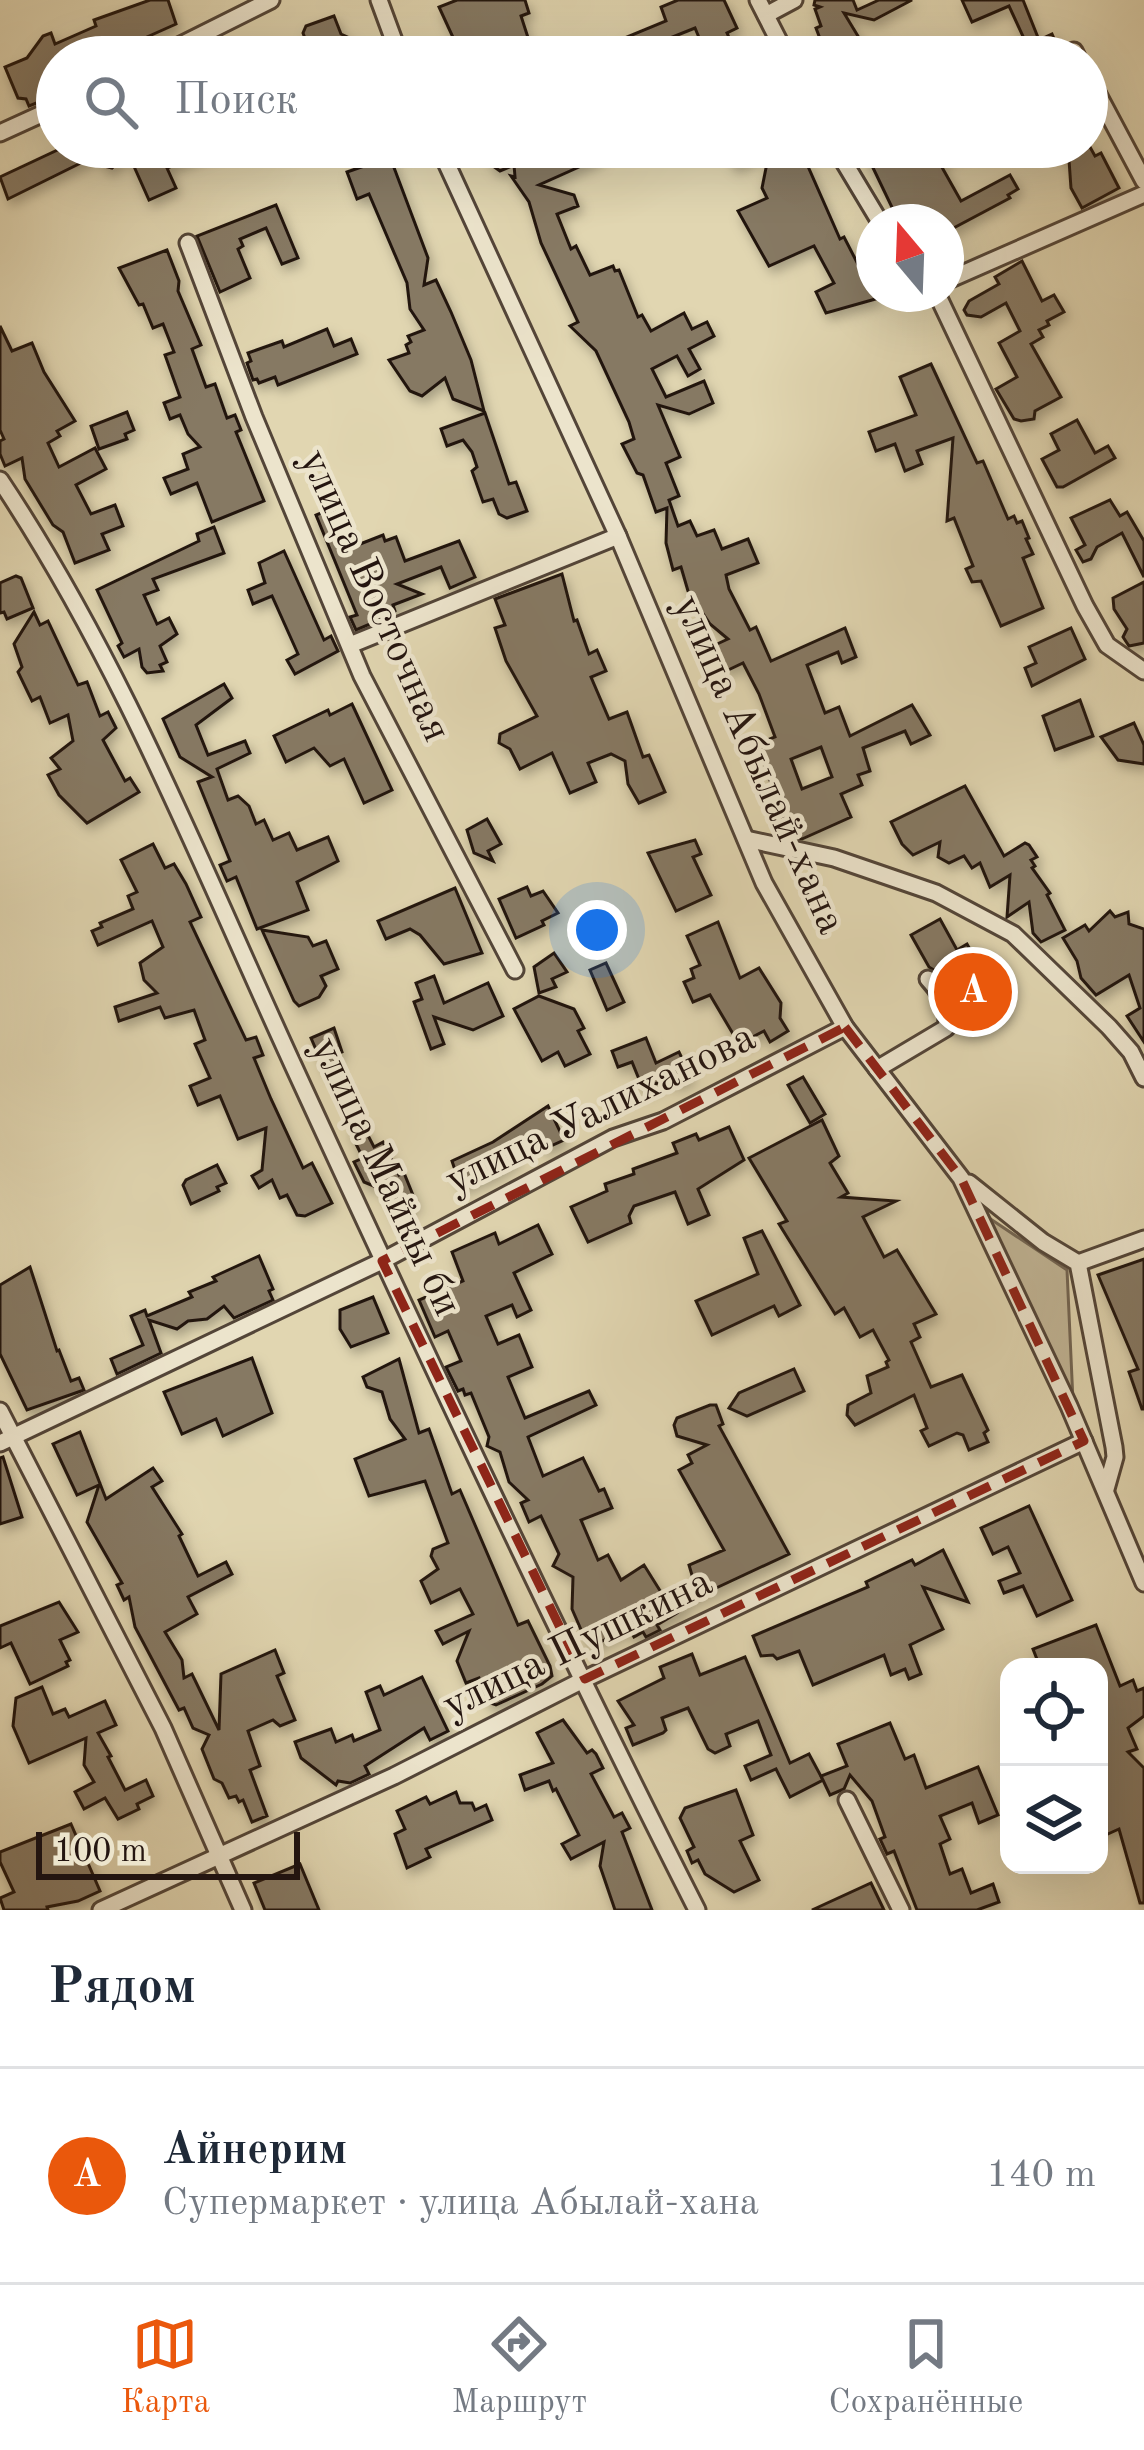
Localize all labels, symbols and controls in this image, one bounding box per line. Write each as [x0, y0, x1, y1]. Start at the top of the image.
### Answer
search box [36, 36, 1108, 168]
icon: search [78, 69, 144, 135]
text: Поиск [174, 79, 298, 124]
north arrow [856, 204, 964, 312]
street label: улица Восточная [291, 444, 457, 748]
street label: улица Абылай-хана [664, 589, 852, 941]
your location [567, 900, 627, 960]
pin: A [934, 947, 1012, 1037]
street label: улица Уалиханова [440, 1017, 762, 1203]
street label: улица Майкы би [302, 1031, 468, 1323]
street label: улица Пушкина [437, 1562, 719, 1728]
map controls [1000, 1658, 1108, 1874]
button: locate [1000, 1658, 1108, 1766]
button: layers [1000, 1766, 1108, 1874]
scale bar [36, 1826, 300, 1879]
text: 100 m [54, 1836, 147, 1869]
text: Рядом [48, 1963, 196, 2014]
text: Айнерим [162, 2129, 347, 2174]
text: A [72, 2156, 102, 2195]
text: 140 m [986, 2156, 1096, 2195]
text: Супермаркет · улица Абылай-хана [162, 2184, 759, 2223]
tab: Карта [121, 2311, 210, 2424]
tab: Маршрут [452, 2311, 587, 2424]
tab: Сохранённые [829, 2311, 1023, 2424]

